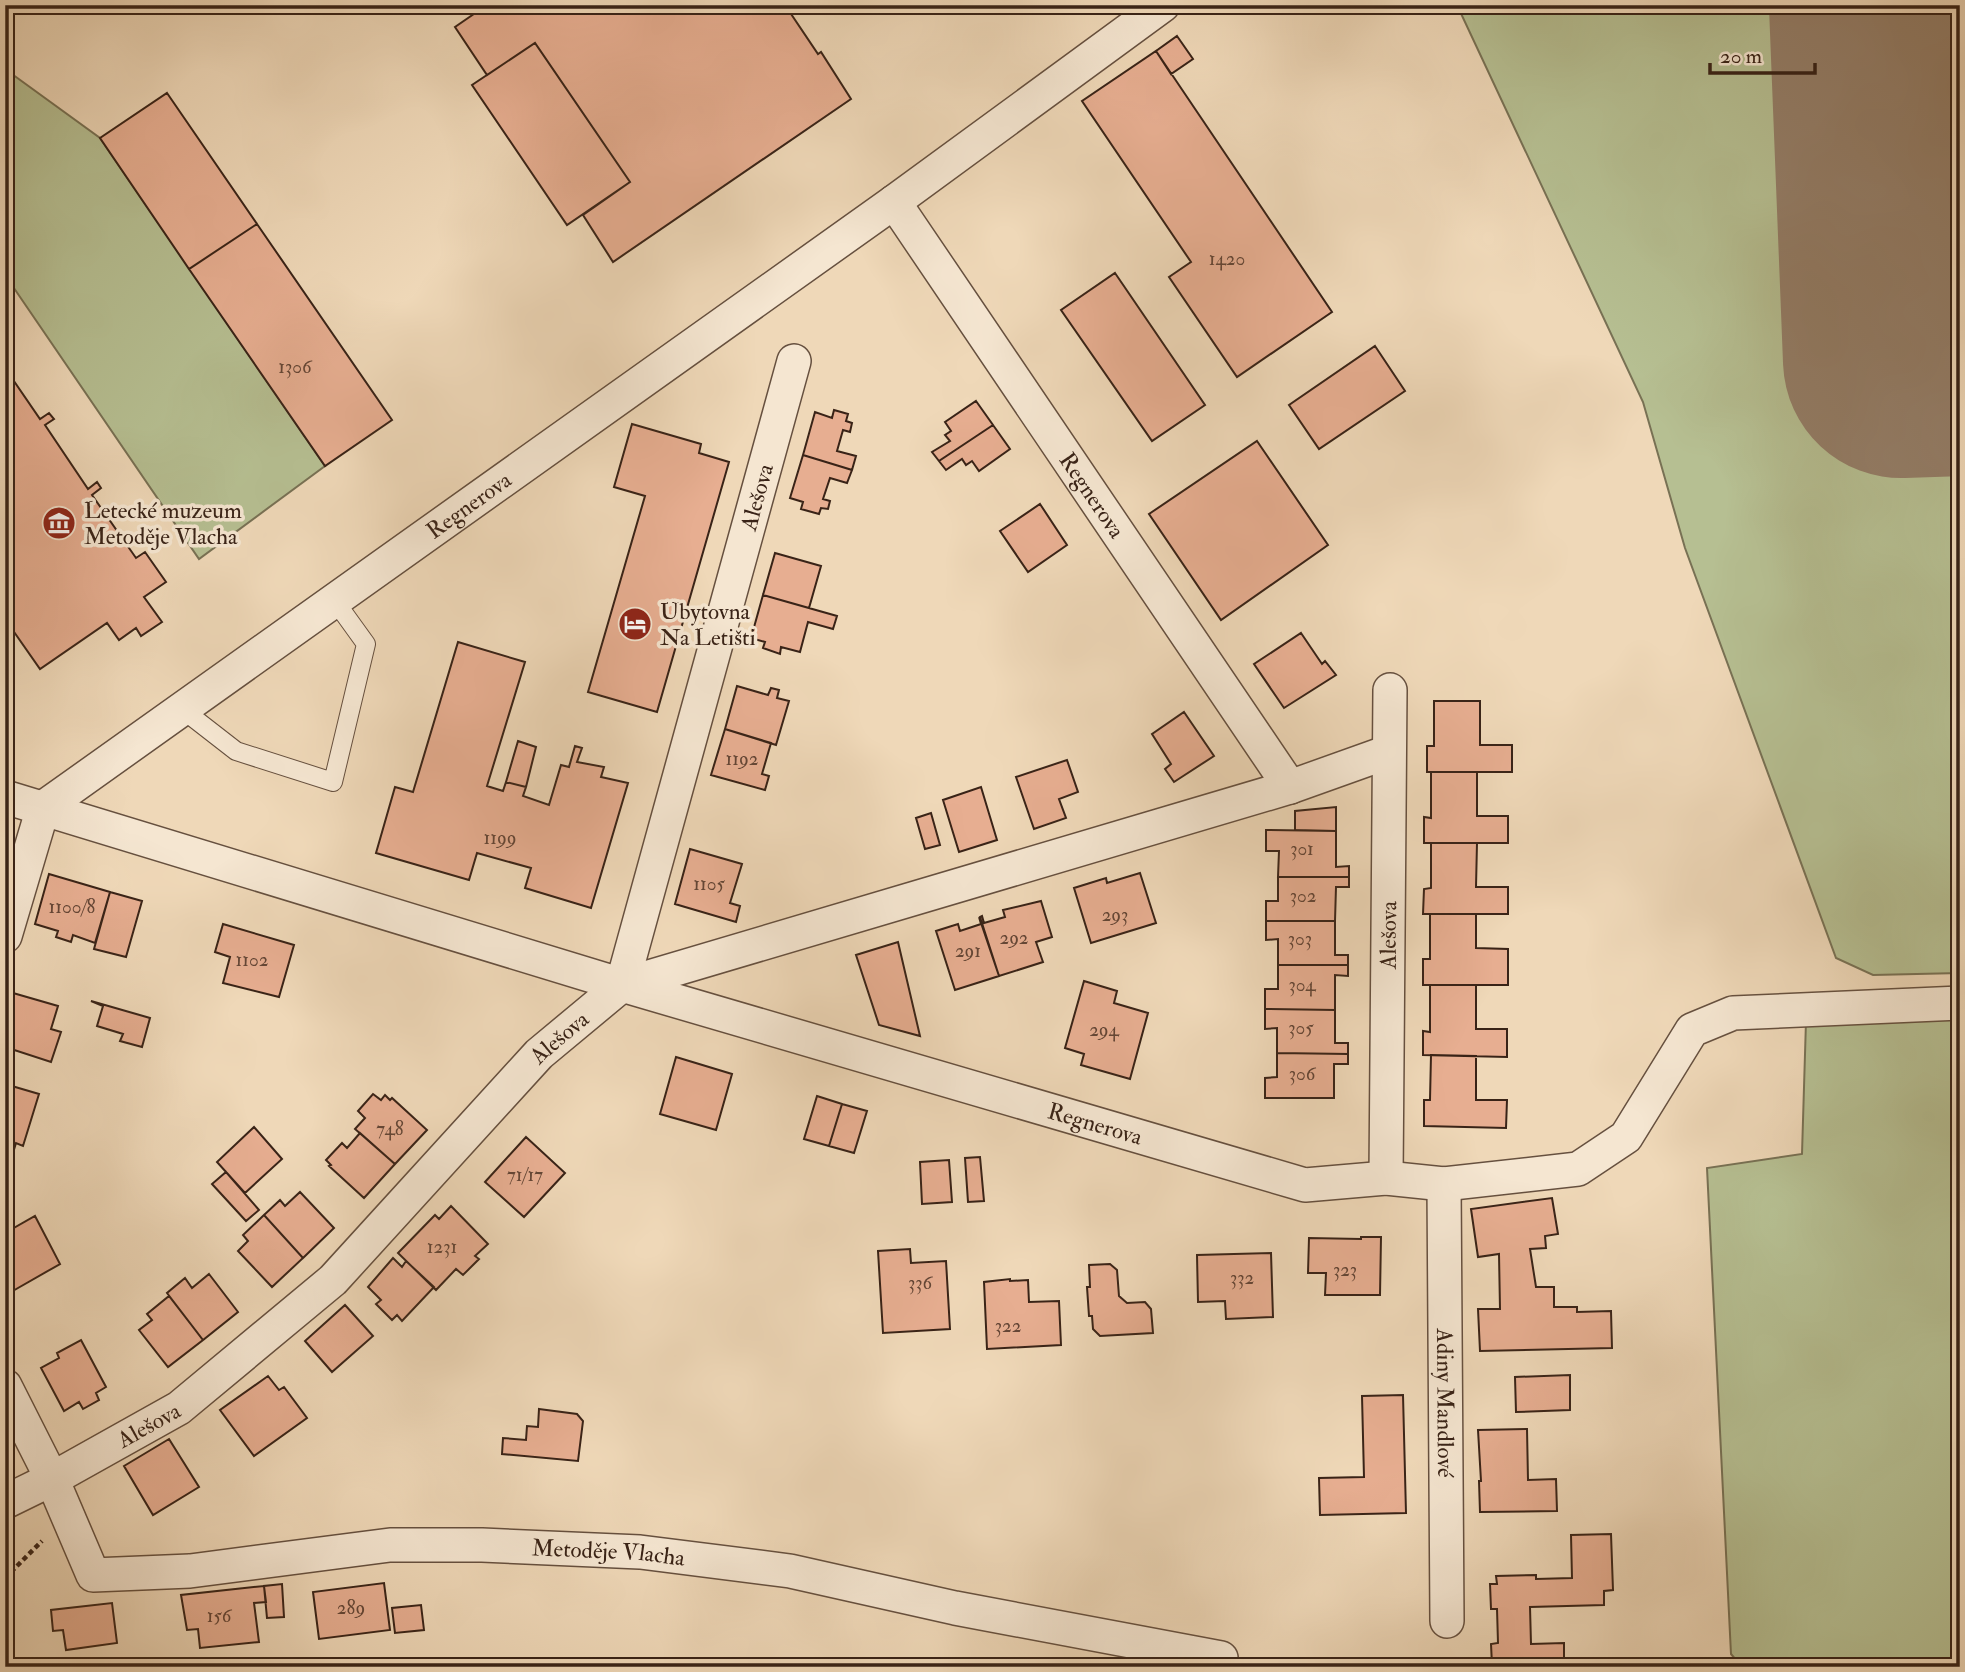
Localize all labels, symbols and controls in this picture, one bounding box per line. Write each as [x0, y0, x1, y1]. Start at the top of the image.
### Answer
scale bar [1710, 32, 1814, 76]
text: 20 m [1720, 43, 1762, 70]
house number: 1420 [1209, 247, 1245, 271]
house number: 1306 [278, 355, 313, 379]
street label: Regnerova [1053, 447, 1132, 544]
street label: Alešova [733, 460, 780, 535]
street label: Regnerova [421, 465, 517, 545]
place label: Letecké muzeum Metoděje Vlacha [84, 496, 242, 551]
museum icon: Letecké muzeum Metoděje Vlacha [40, 504, 78, 542]
place label: Ubytovna Na Letišti [660, 597, 756, 652]
hotel icon: Ubytovna Na Letišti [616, 605, 654, 643]
house number: 1192 [726, 747, 758, 771]
house number: 1199 [484, 826, 516, 850]
house number: 301 [1290, 837, 1314, 861]
house number: 1105 [693, 872, 725, 896]
house number: 302 [1290, 884, 1316, 908]
house number: 1100/8 [48, 895, 96, 919]
street label: Alešova [1373, 900, 1403, 970]
house number: 293 [1102, 903, 1128, 927]
house number: 292 [1000, 926, 1029, 950]
house number: 303 [1288, 927, 1312, 951]
house number: 291 [955, 939, 981, 963]
house number: 1102 [236, 948, 268, 972]
house number: 304 [1288, 973, 1316, 997]
street label: Alešova [522, 1004, 595, 1070]
house number: 305 [1288, 1016, 1314, 1040]
house number: 294 [1089, 1018, 1120, 1042]
house number: 306 [1289, 1062, 1317, 1086]
street label: Regnerova [1044, 1096, 1146, 1151]
house number: 748 [376, 1117, 404, 1141]
house number: 71/17 [507, 1163, 543, 1187]
house number: 1231 [427, 1235, 457, 1259]
house number: 323 [1333, 1258, 1357, 1282]
house number: 332 [1230, 1266, 1254, 1290]
house number: 336 [908, 1271, 933, 1295]
house number: 322 [995, 1314, 1021, 1338]
street label: Adiny Mandlové [1430, 1327, 1461, 1478]
street label: Alešova [111, 1395, 186, 1455]
street label: Metoděje Vlacha [531, 1533, 687, 1572]
house number: 289 [337, 1596, 365, 1620]
house number: 156 [207, 1604, 233, 1628]

